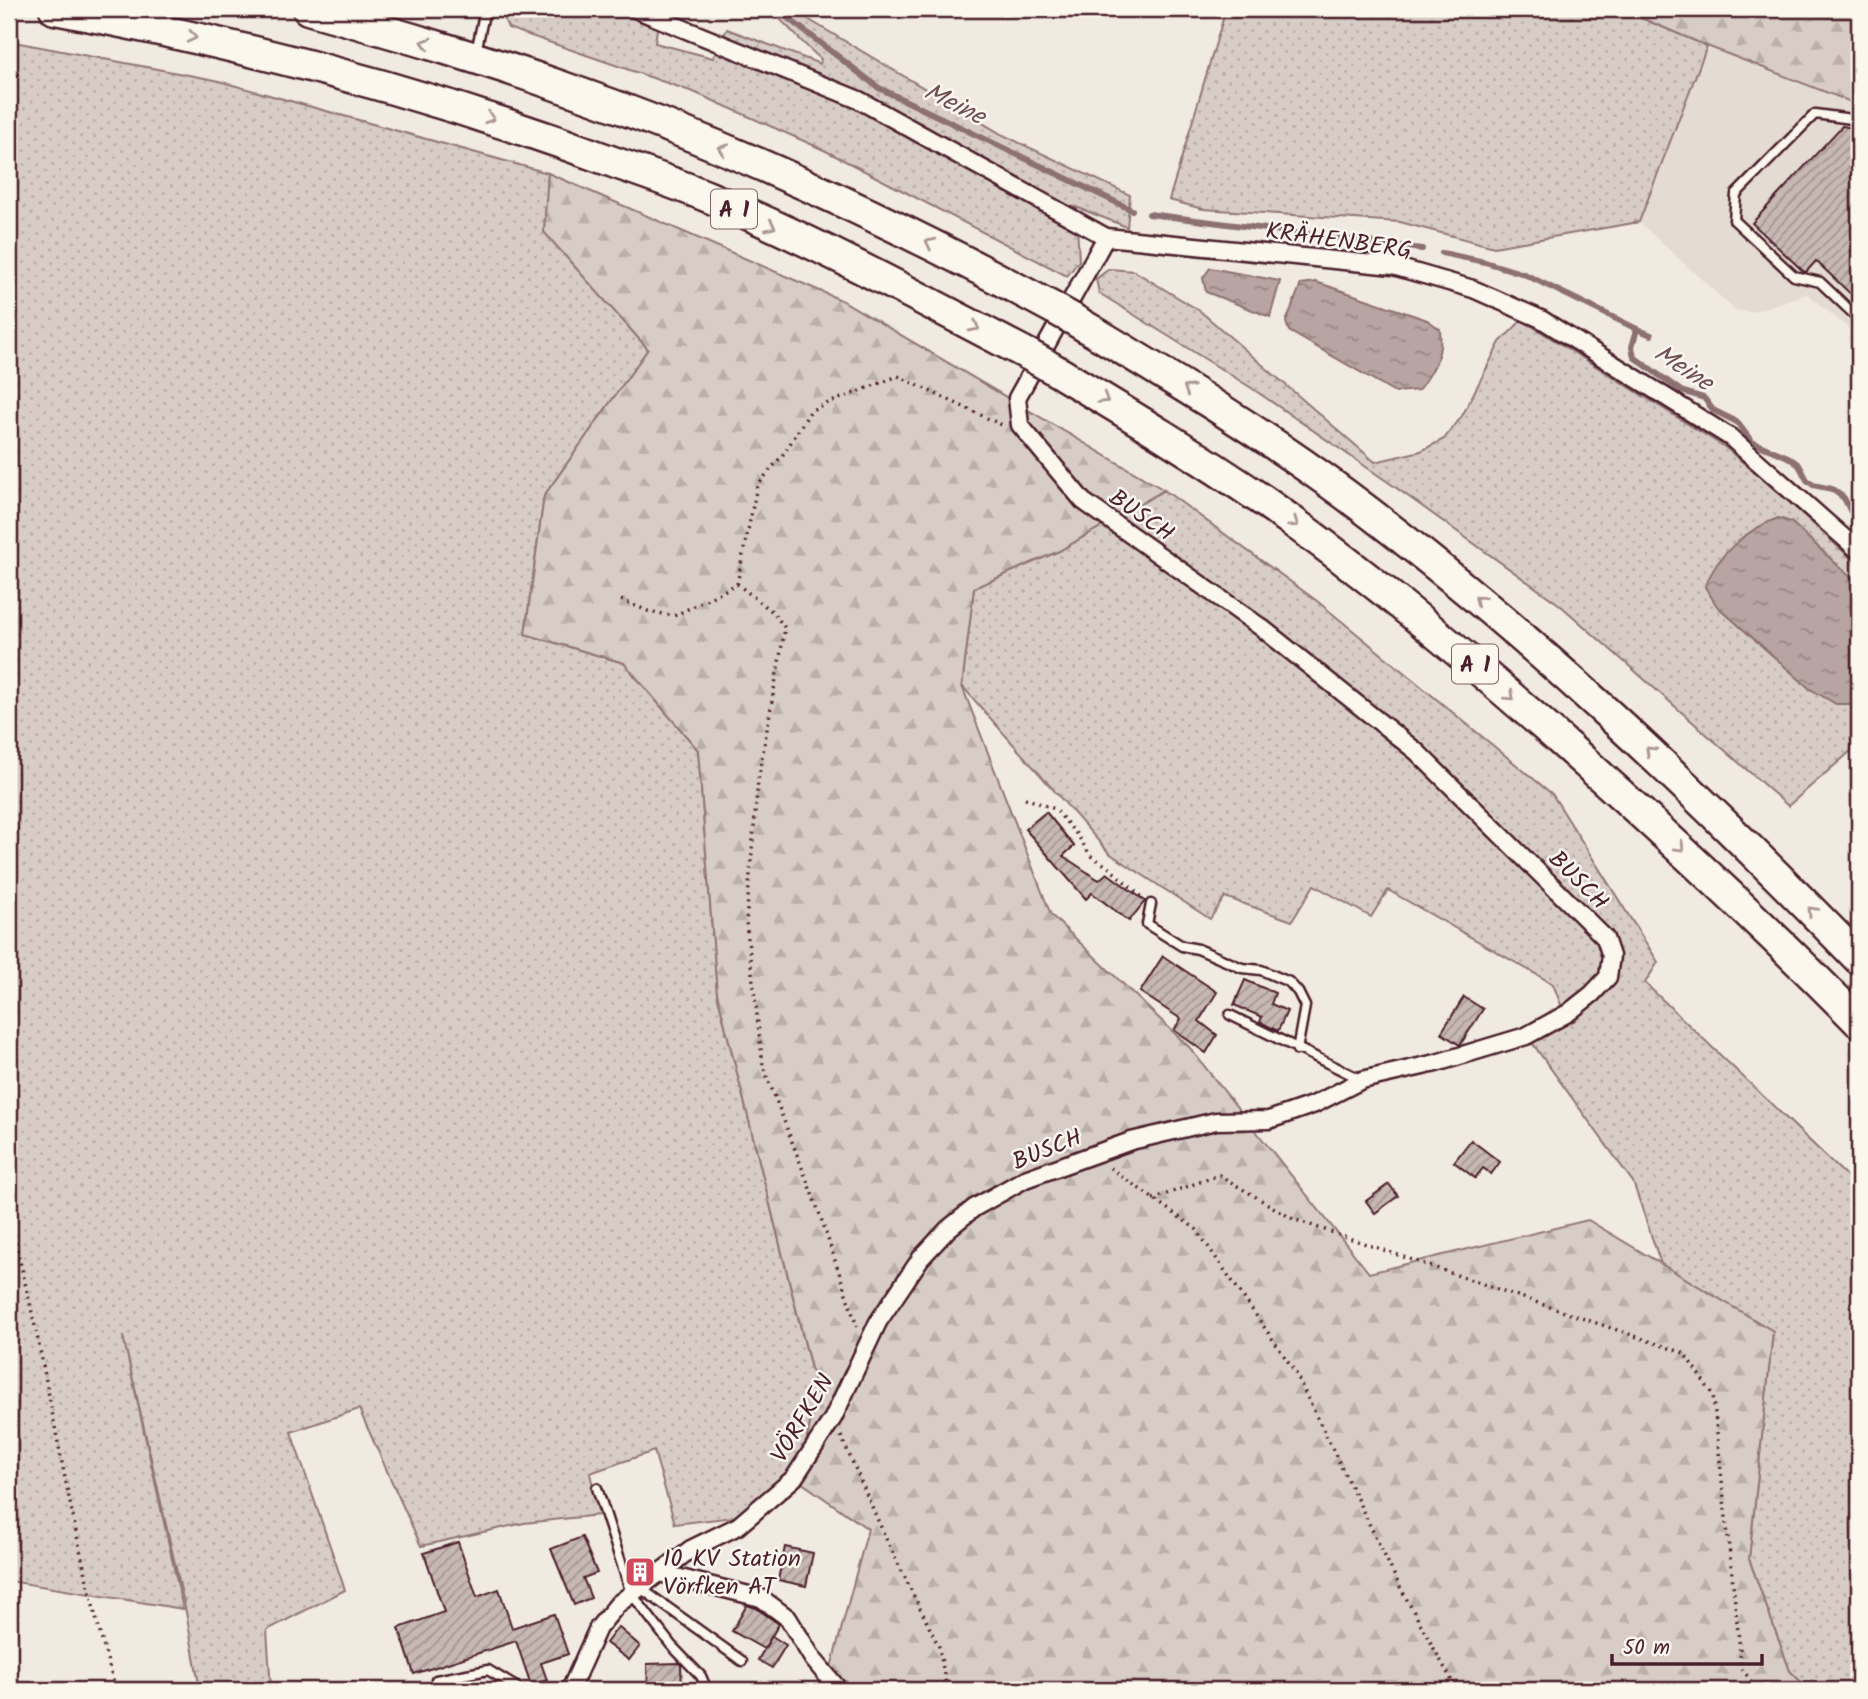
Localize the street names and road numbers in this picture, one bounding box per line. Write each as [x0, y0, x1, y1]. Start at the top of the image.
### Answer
road number: A 1 [711, 190, 757, 229]
street label: KRÄHENBERG [1263, 212, 1414, 271]
street label: BUSCH [1100, 479, 1182, 553]
road number: A 1 [1452, 644, 1498, 684]
street label: BUSCH [1538, 842, 1617, 921]
street label: BUSCH [1006, 1119, 1089, 1182]
street label: VÖRFKEN [761, 1367, 845, 1471]

